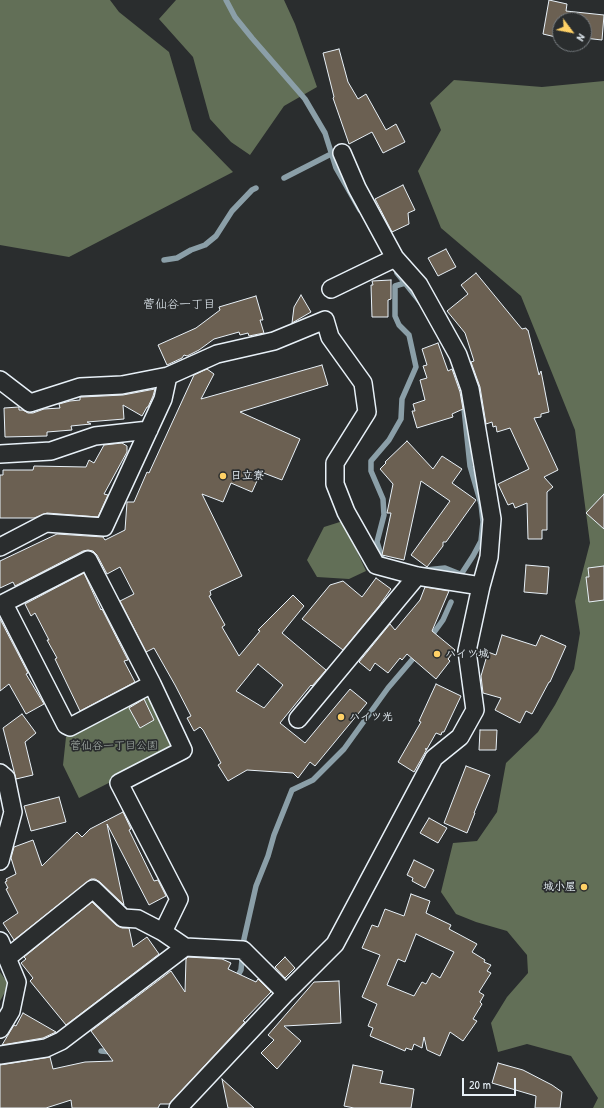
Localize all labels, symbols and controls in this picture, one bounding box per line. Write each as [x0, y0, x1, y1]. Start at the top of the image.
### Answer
north arrow [552, 12, 592, 52]
text: N [574, 32, 589, 44]
district label: 菅仙谷一丁目 [143, 298, 215, 312]
place label: 日立寮 [231, 469, 264, 483]
marker: 日立寮 [218, 471, 228, 481]
place label: ハイツ城 [445, 647, 489, 661]
marker: ハイツ城 [432, 649, 442, 659]
place label: ハイツ光 [349, 710, 393, 724]
marker: ハイツ光 [336, 712, 346, 722]
park label: 菅仙谷一丁目公園 [70, 739, 158, 753]
place label: 城小屋 [543, 880, 576, 894]
marker: 城小屋 [579, 882, 589, 892]
scale bar [464, 1070, 518, 1096]
text: 20 m [469, 1076, 491, 1093]

